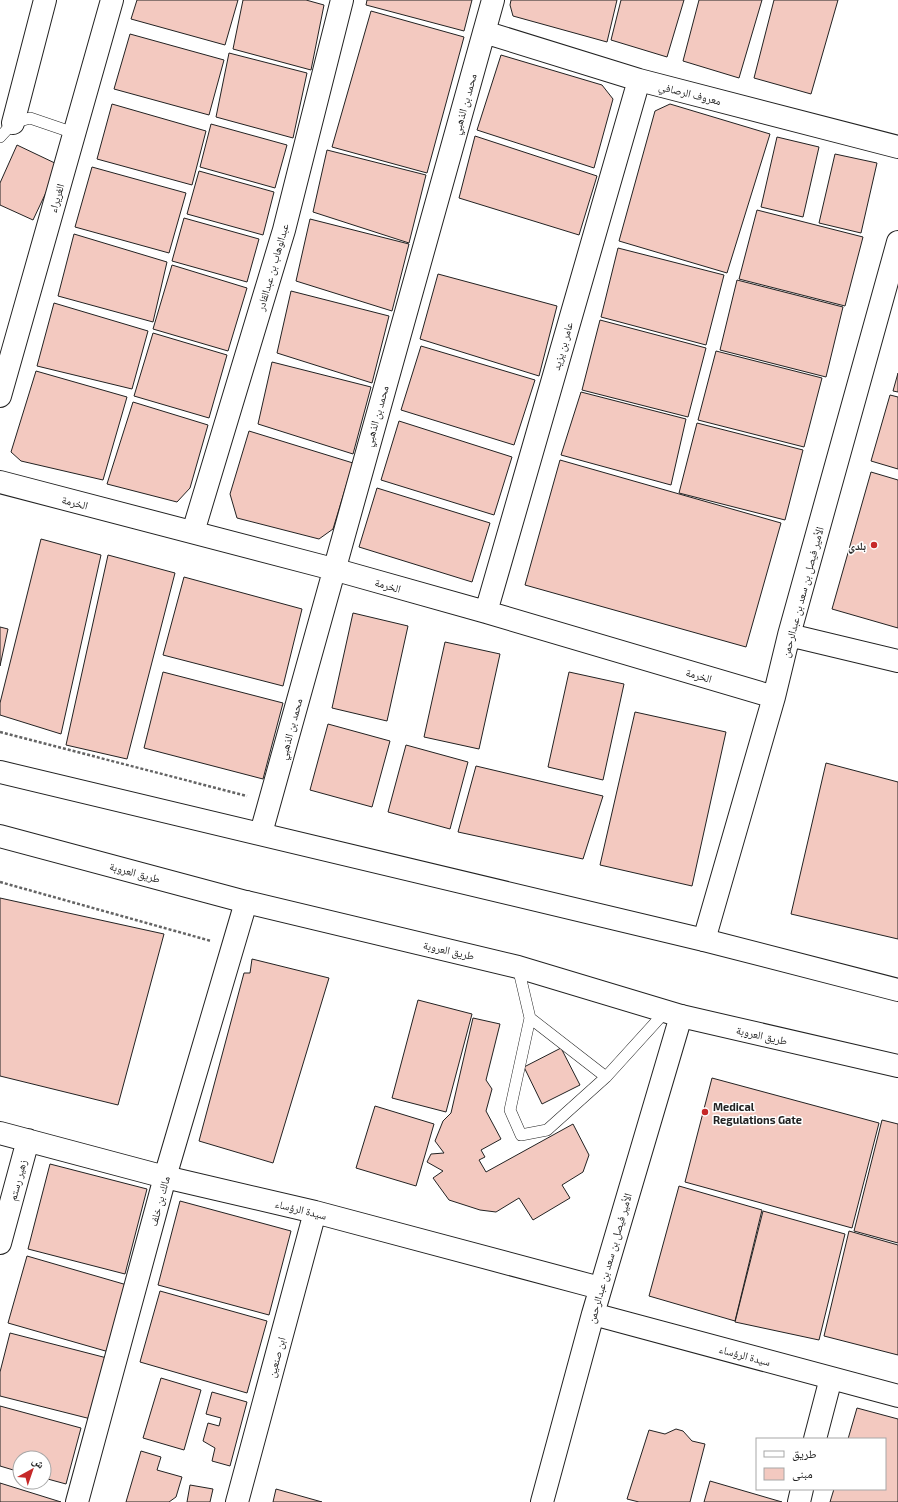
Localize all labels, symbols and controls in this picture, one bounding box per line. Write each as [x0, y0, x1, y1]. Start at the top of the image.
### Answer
street label: محمد بن الذهبي [449, 72, 482, 137]
street label: معروف الرصافي [657, 79, 723, 110]
street label: الغريراء [46, 182, 67, 214]
street label: عبدالوهاب بن عبدالقادر [253, 221, 292, 313]
street label: عامر بن يزيد [549, 320, 576, 372]
street label: محمد بن الذهبي [361, 384, 394, 449]
street label: الخرمة [60, 492, 90, 512]
street label: الأمير فيصل بن سعد بن عبدالرحمن [778, 525, 827, 659]
place label: بلدي [848, 539, 866, 554]
marker: بلدي [869, 540, 879, 550]
street label: الخرمة [373, 575, 403, 595]
street label: الخرمة [684, 665, 714, 685]
street label: محمد بن الذهبي [276, 697, 307, 762]
street label: طريق العروبة [108, 859, 162, 886]
street label: طريق العروبة [422, 938, 476, 963]
street label: طريق العروبة [735, 1023, 789, 1048]
place label: Medical Regulations Gate [713, 1100, 802, 1126]
marker: Medical Regulations Gate [700, 1107, 710, 1117]
street label: زهير رستم [5, 1158, 31, 1202]
street label: مالك بن خلف [146, 1175, 173, 1228]
street label: الأمير فيصل بن سعد بن عبدالرحمن [584, 1191, 635, 1325]
street label: سيدة الرؤساء [274, 1196, 328, 1222]
street label: ابن صنعين [264, 1335, 289, 1379]
street label: سيدة الرؤساء [718, 1342, 772, 1368]
legend [756, 1438, 886, 1490]
text: طريق [792, 1446, 817, 1461]
north arrow [12, 1450, 52, 1490]
text: ش [29, 1453, 48, 1472]
text: مبنى [792, 1466, 813, 1481]

